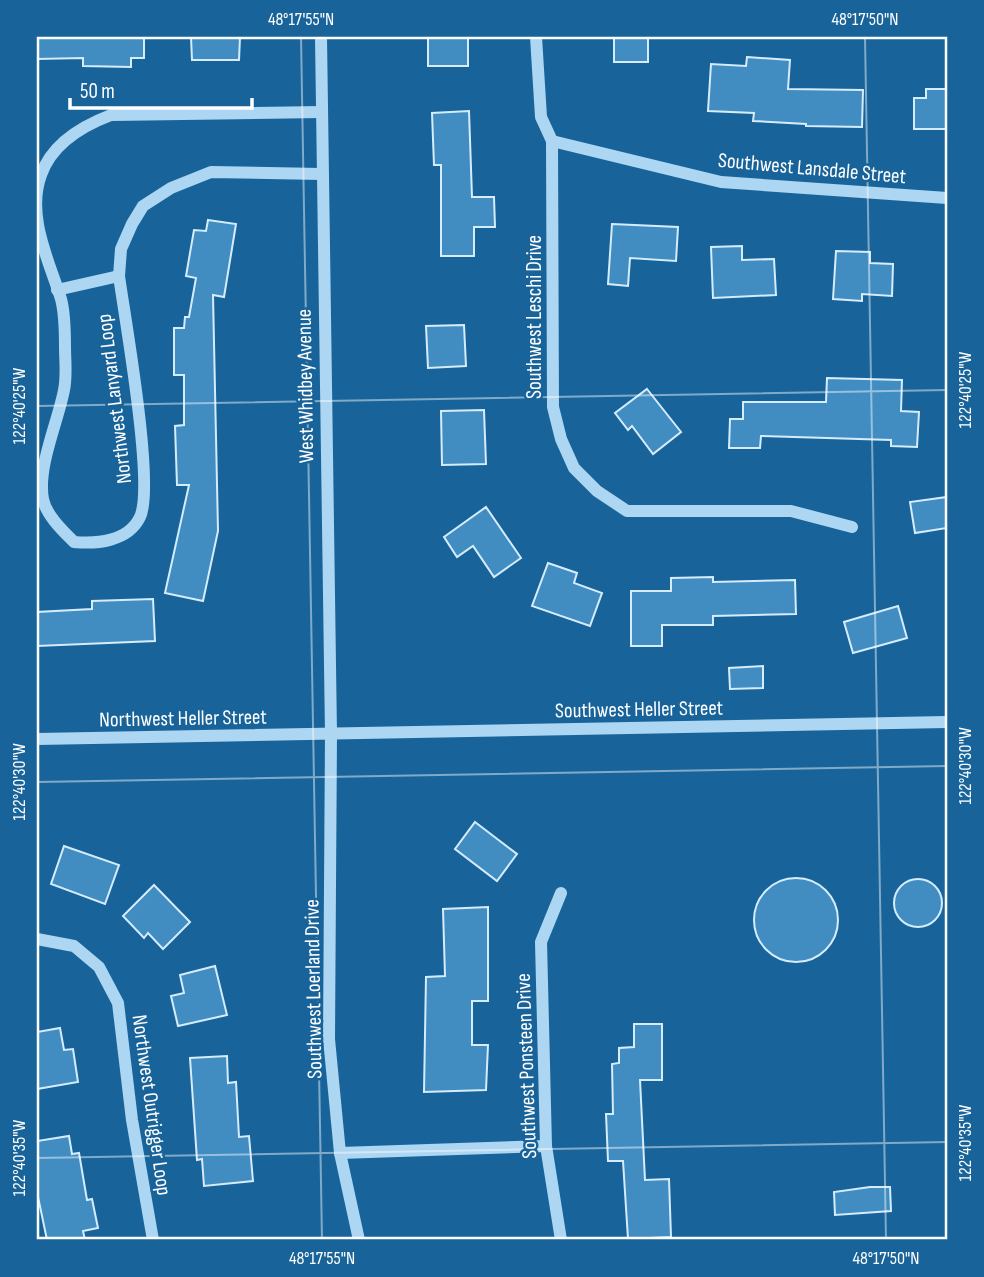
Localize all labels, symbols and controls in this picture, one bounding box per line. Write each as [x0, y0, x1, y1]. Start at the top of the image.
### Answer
text: 48°17'55"N [268, 9, 334, 30]
text: 48°17'50"N [831, 9, 899, 30]
scale bar [70, 66, 252, 110]
text: 50 m [80, 79, 115, 104]
street label: Southwest Lansdale Street [717, 148, 907, 189]
street label: Southwest Leschi Drive [522, 235, 547, 399]
street label: West Whidbey Avenue [292, 309, 319, 463]
street label: Northwest Lanyard Loop [92, 313, 137, 485]
text: 122°40'25"W [955, 352, 976, 428]
text: 122°40'25"W [9, 368, 30, 444]
street label: Southwest Heller Street [555, 696, 723, 723]
street label: Northwest Heller Street [99, 705, 267, 732]
text: 122°40'30"W [955, 727, 976, 805]
text: 122°40'30"W [9, 743, 30, 821]
street label: Southwest Loerland Drive [299, 899, 328, 1079]
street label: Southwest Ponsteen Drive [511, 973, 542, 1159]
street label: Northwest Outrigger Loop [126, 1013, 177, 1197]
text: 122°40'35"W [955, 1105, 976, 1181]
text: 122°40'35"W [9, 1120, 30, 1196]
text: 48°17'55"N [289, 1248, 355, 1269]
text: 48°17'50"N [852, 1248, 920, 1269]

